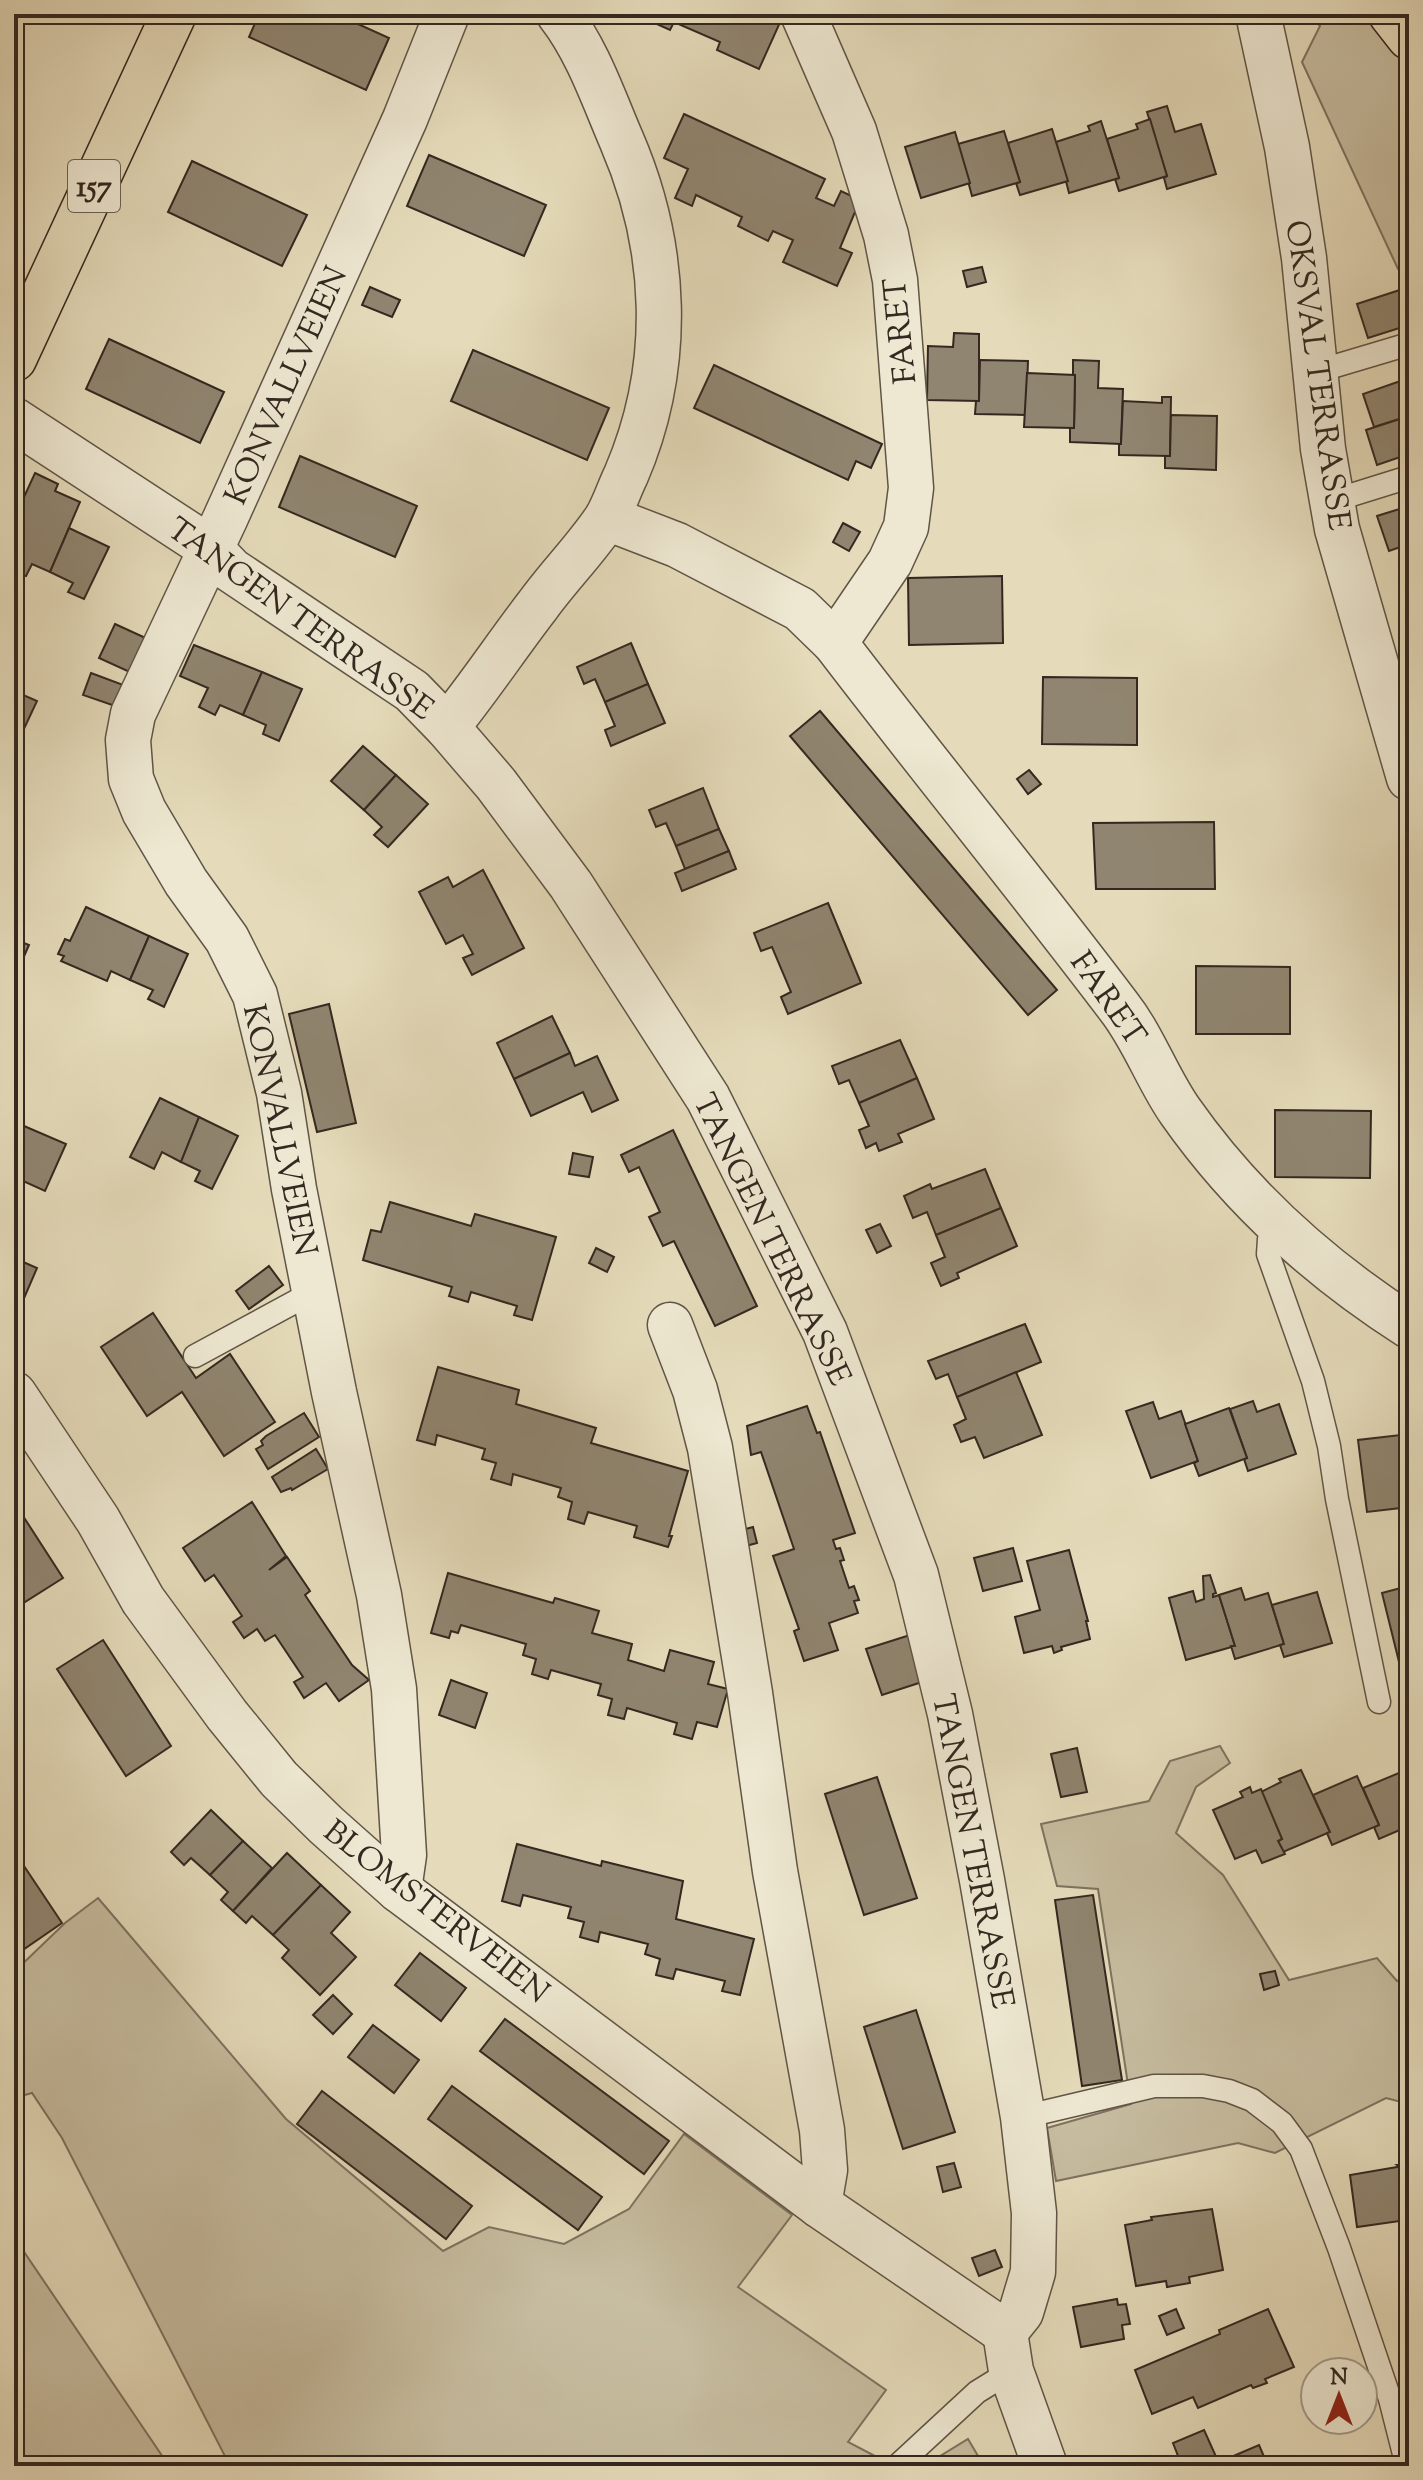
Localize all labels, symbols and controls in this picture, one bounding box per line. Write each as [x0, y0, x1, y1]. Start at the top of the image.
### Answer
road number: 157 [68, 160, 120, 212]
street label: OKSVAL TERRASSE [1271, 217, 1361, 533]
street label: KONVALLVEIEN [215, 260, 361, 513]
street label: FARET [874, 275, 930, 386]
street label: TANGEN TERRASSE [156, 508, 442, 733]
street label: FARET [1057, 943, 1156, 1057]
street label: KONVALLVEIEN [229, 1000, 327, 1261]
street label: TANGEN TERRASSE [680, 1087, 861, 1394]
street label: TANGEN TERRASSE [918, 1690, 1024, 2013]
street label: BLOMSTERVEIEN [312, 1810, 558, 2016]
north arrow [1299, 2356, 1379, 2436]
text: N [1330, 2363, 1348, 2395]

